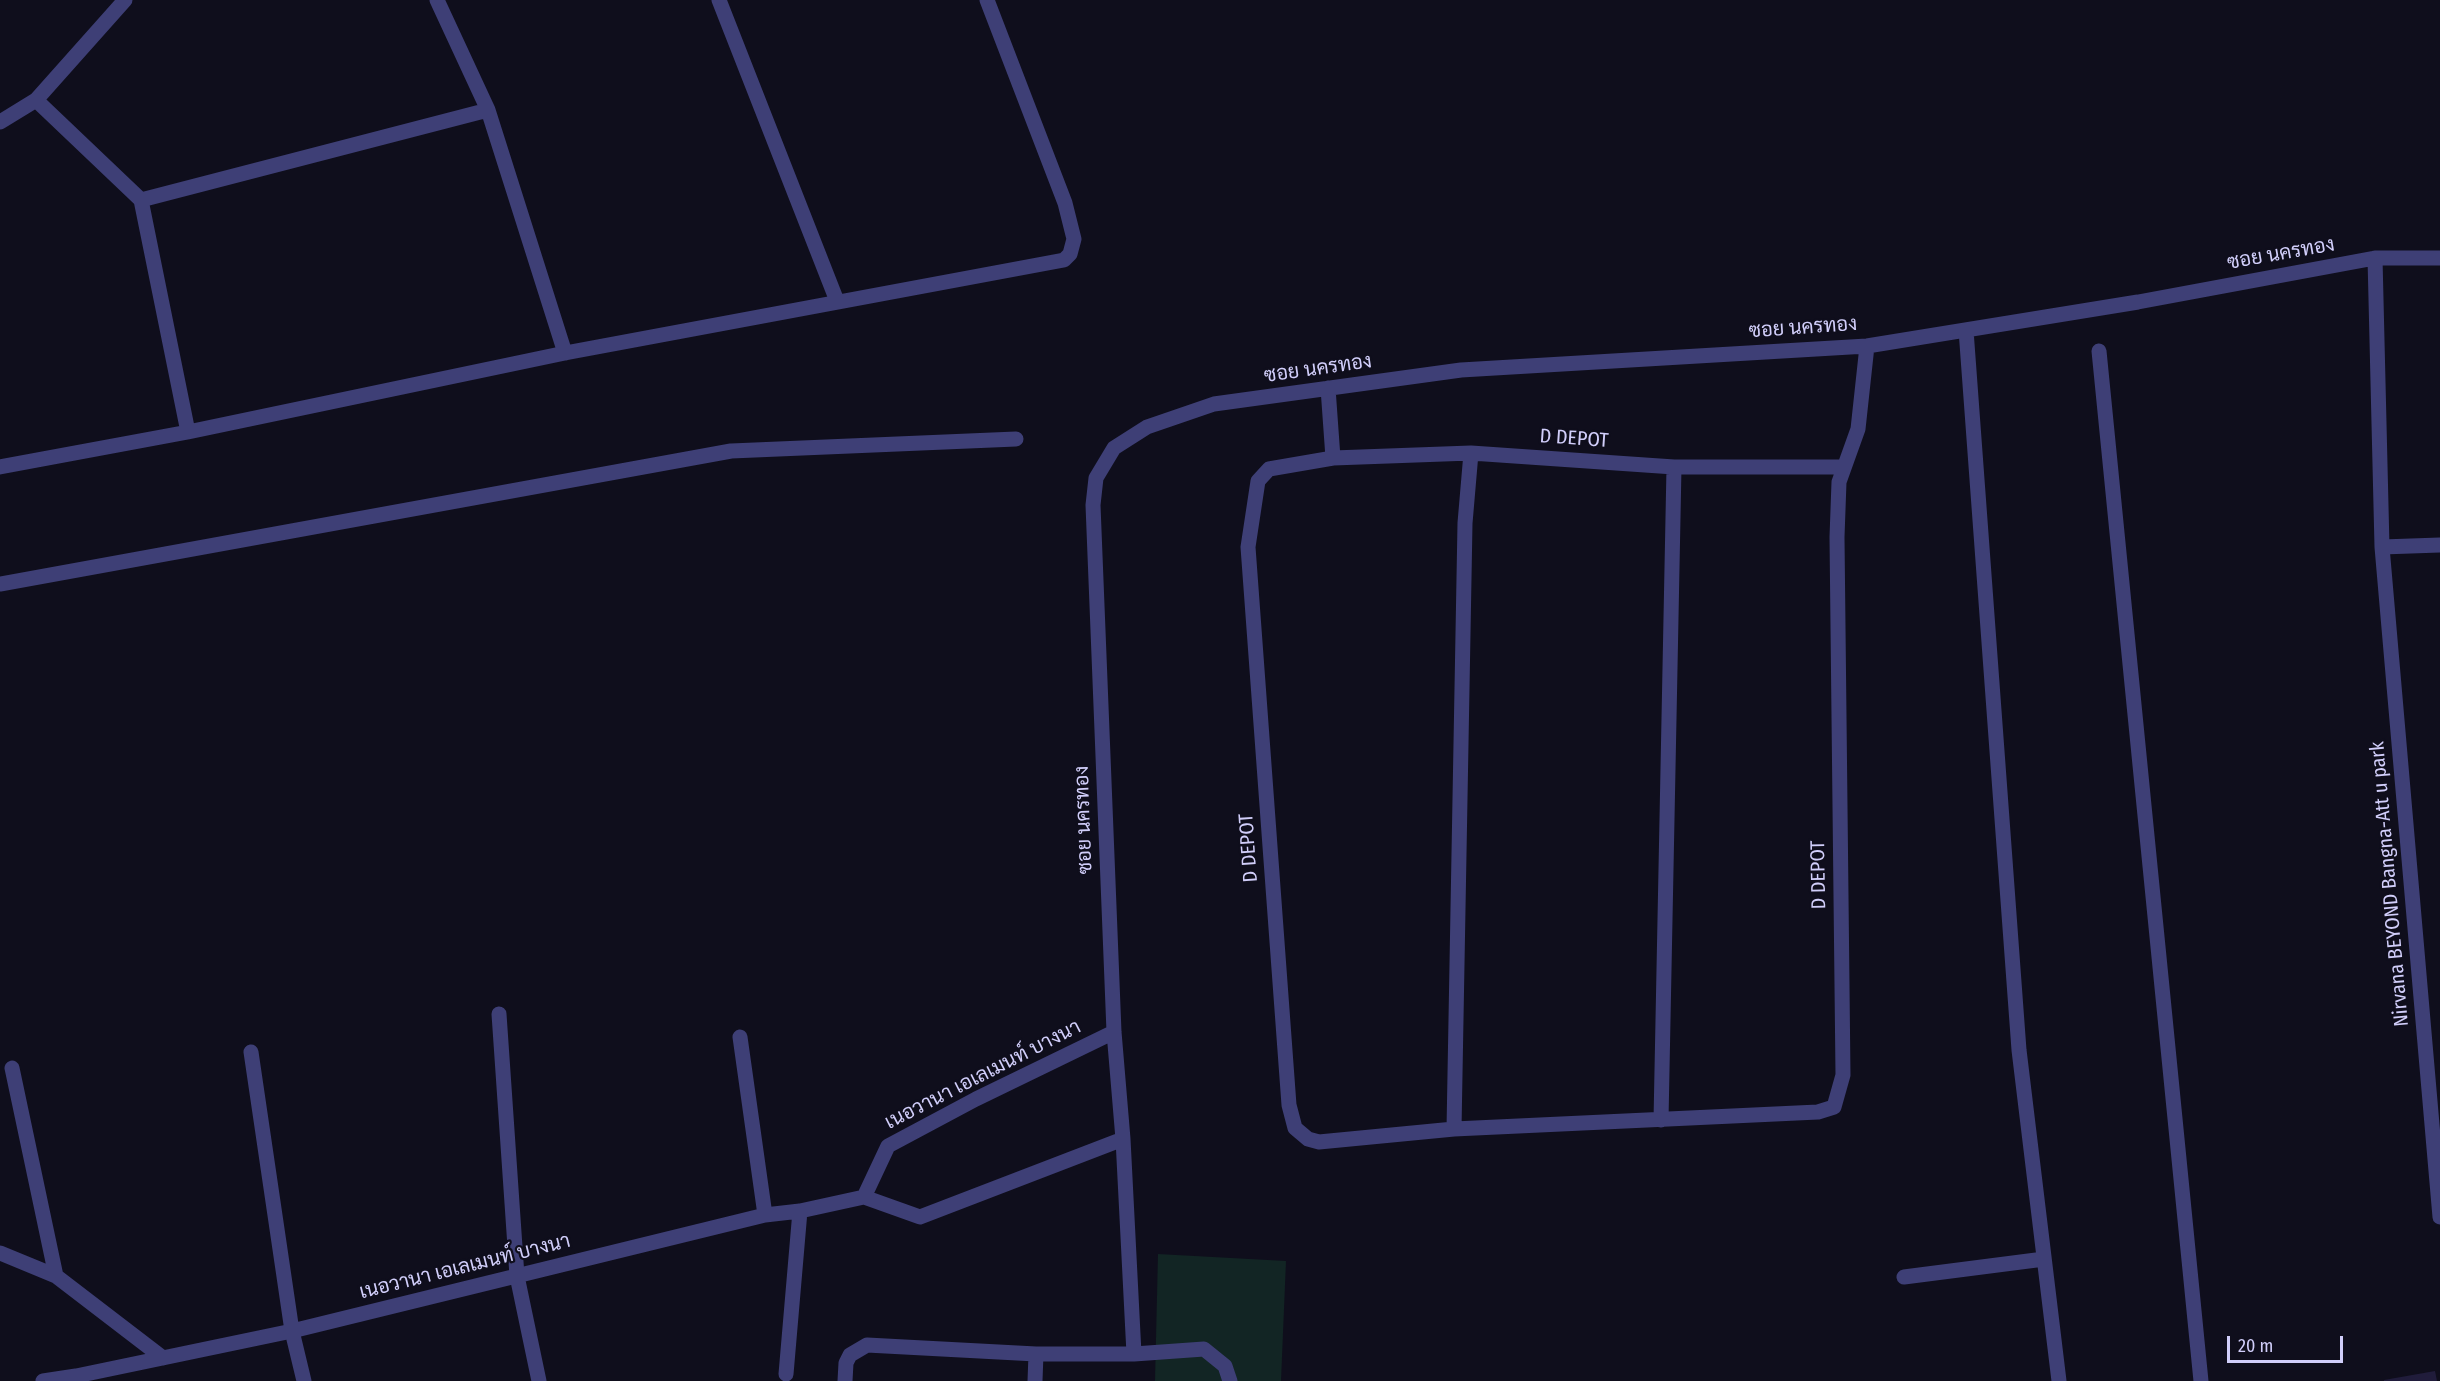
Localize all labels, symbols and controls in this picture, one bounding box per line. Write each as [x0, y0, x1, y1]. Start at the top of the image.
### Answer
street label: ซอย นครทอง [2225, 233, 2337, 275]
street label: ซอย นครทอง [1748, 312, 1858, 344]
street label: ซอย นครทอง [1263, 350, 1373, 388]
street label: D DEPOT [1539, 425, 1609, 453]
street label: Nirvana BEYOND Bangna-Att u park [2366, 740, 2414, 1028]
street label: ซอย นครทอง [1070, 765, 1098, 875]
street label: D DEPOT [1235, 813, 1263, 883]
street label: D DEPOT [1806, 840, 1832, 910]
street label: เนอวานา เอเลเมนท์ บางนา [881, 1015, 1085, 1135]
street label: เนอวานา เอเลเมนท์ บางนา [357, 1229, 573, 1305]
scale bar [2230, 1324, 2346, 1362]
text: 20 m [2238, 1335, 2273, 1357]

